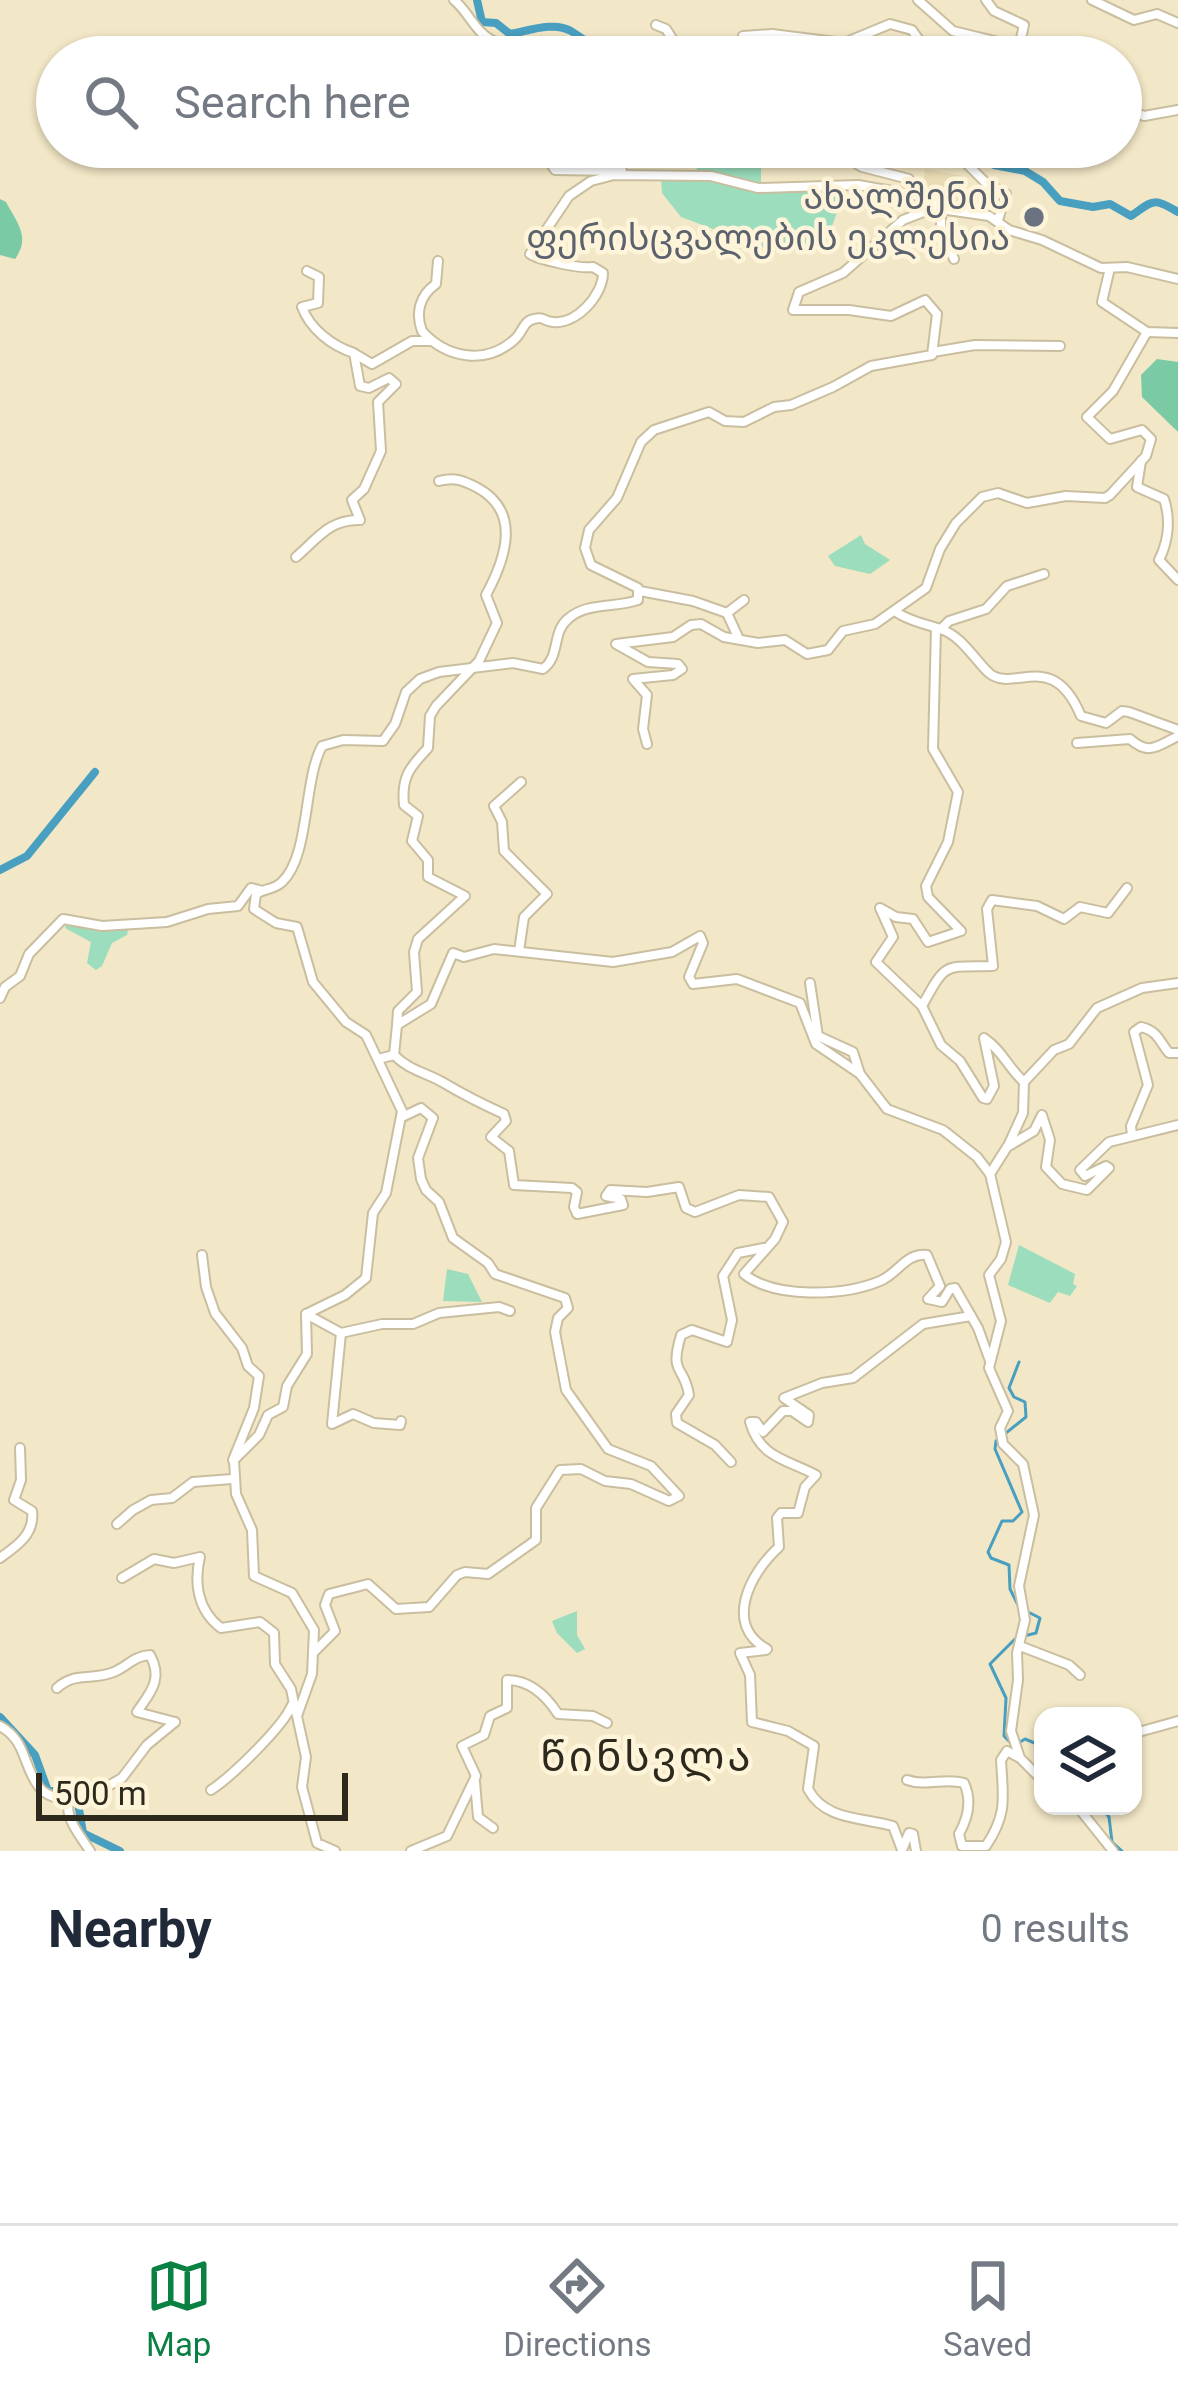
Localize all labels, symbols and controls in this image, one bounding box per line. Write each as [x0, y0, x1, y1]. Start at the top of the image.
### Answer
search box [36, 36, 1142, 168]
icon: search [78, 69, 144, 135]
text: Search here [174, 76, 411, 129]
place label: ახალშენის ფერისცვალების ეკლესია [526, 176, 1010, 260]
marker: ახალშენის ფერისცვალების ეკლესია [1021, 204, 1047, 230]
map controls [1034, 1707, 1142, 1815]
button: layers [1034, 1707, 1142, 1815]
district label: წინსვლა [540, 1732, 754, 1782]
scale bar [36, 1767, 348, 1820]
text: 500 m [54, 1774, 147, 1813]
text: Nearby [48, 1900, 212, 1959]
text: 0 results [981, 1906, 1130, 1952]
tab: Map [146, 2253, 212, 2364]
tab: Directions [503, 2253, 652, 2364]
tab: Saved [943, 2253, 1032, 2364]

